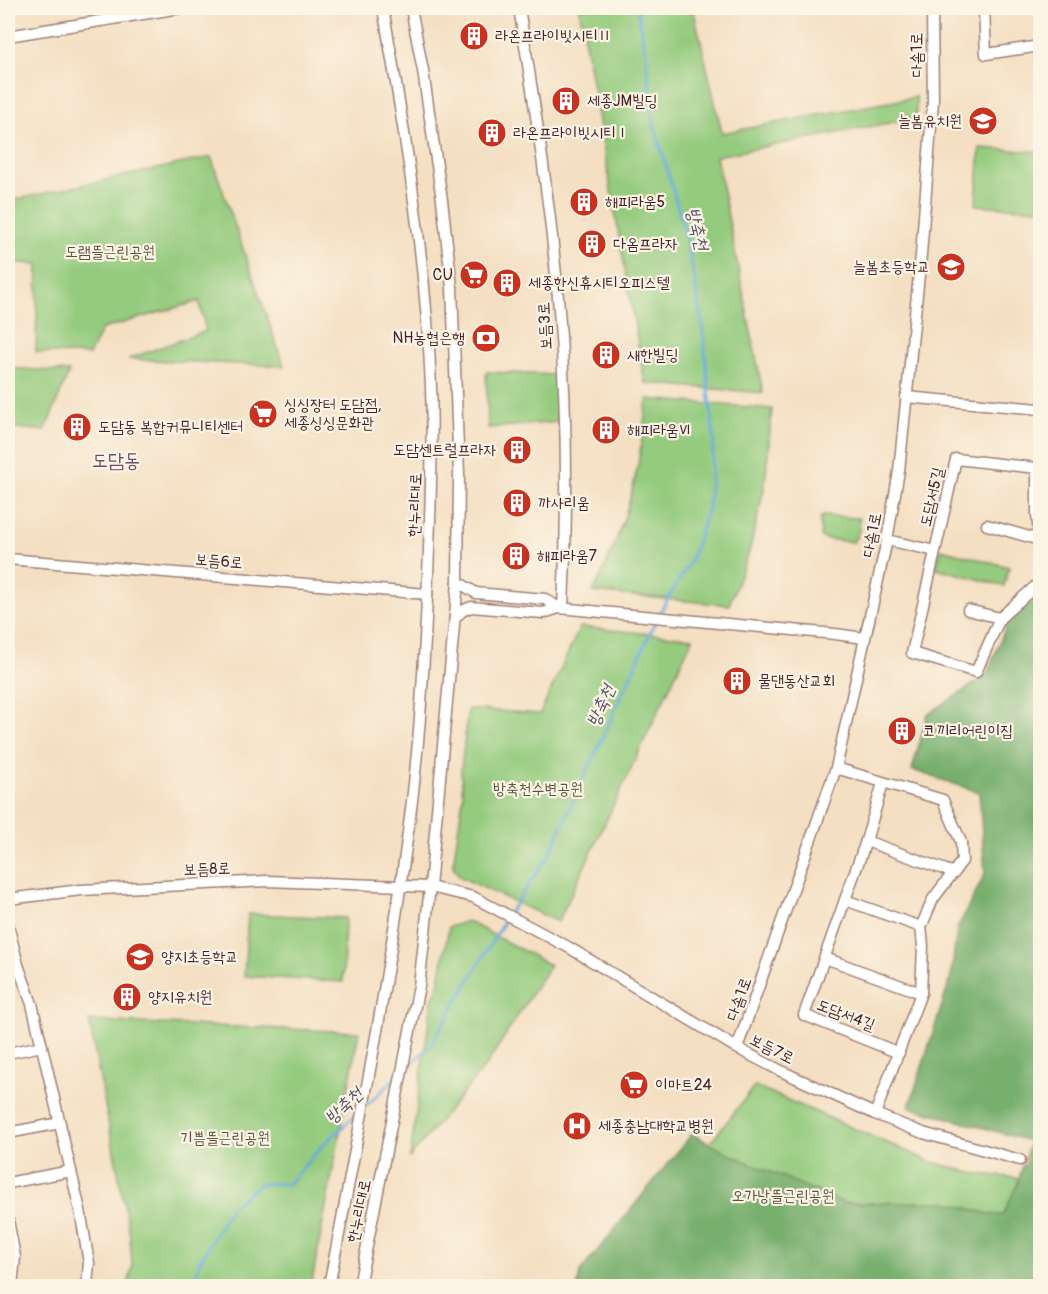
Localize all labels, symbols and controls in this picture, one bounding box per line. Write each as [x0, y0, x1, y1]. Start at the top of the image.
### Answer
building icon: 라온프라이빗시티Ⅱ [458, 20, 490, 52]
place label: 라온프라이빗시티Ⅱ [495, 26, 611, 46]
street label: 다솜1로 [907, 33, 927, 77]
building icon: 세종JM빌딩 [550, 85, 582, 117]
place label: 세종JM빌딩 [587, 91, 658, 111]
school or university icon: 늘봄유치원 [967, 105, 999, 137]
place label: 늘봄유치원 [898, 111, 962, 131]
building icon: 라온프라이빗시티Ⅰ [476, 117, 508, 149]
place label: 라온프라이빗시티Ⅰ [513, 123, 629, 143]
building icon: 해피라움5 [568, 186, 600, 218]
place label: 해피라움5 [605, 192, 665, 212]
water label: 방축천 [681, 205, 714, 254]
building icon: 다옴프라자 [576, 228, 608, 260]
place label: 다옴프라자 [613, 234, 678, 254]
park label: 도램뜰근린공원 [65, 242, 155, 262]
school or university icon: 늘봄초등학교 [935, 251, 967, 283]
place label: 늘봄초등학교 [853, 257, 930, 277]
supermarket icon: CU [458, 259, 490, 291]
place label: CU [433, 265, 453, 285]
building icon: 세종한신휴시티오피스텔 [491, 267, 523, 299]
place label: 세종한신휴시티오피스텔 [528, 273, 670, 293]
street label: 보듬3로 [534, 302, 556, 350]
bank icon: NH농협은행 [470, 322, 502, 354]
place label: NH농협은행 [393, 328, 465, 348]
building icon: 새한빌딩 [590, 339, 622, 371]
place label: 새한빌딩 [627, 345, 679, 365]
place label: 싱싱장터 도담점, 세종싱싱문화관 [284, 395, 382, 433]
supermarket icon: 싱싱장터 도담점, 세종싱싱문화관 [247, 398, 279, 430]
building icon: 도담동 복합커뮤니티센터 [61, 411, 93, 443]
building icon: 해피라움Ⅵ [590, 414, 622, 446]
place label: 도담동 복합커뮤니티센터 [98, 417, 243, 437]
place label: 해피라움Ⅵ [627, 420, 691, 440]
building icon: 도담센트럴프라자 [501, 434, 533, 466]
place label: 도담센트럴프라자 [393, 440, 496, 460]
district label: 도담동 [92, 448, 140, 473]
street label: 도담서5길 [915, 465, 949, 529]
street label: 한누리대로 [404, 472, 426, 538]
building icon: 까사리움 [501, 487, 533, 519]
place label: 까사리움 [538, 493, 590, 513]
street label: 다솜1로 [858, 511, 886, 559]
building icon: 해피라움7 [500, 540, 532, 572]
place label: 해피라움7 [537, 546, 598, 566]
street label: 보듬6로 [194, 549, 244, 573]
building icon: 물댄동산교회 [721, 665, 753, 697]
place label: 물댄동산교회 [758, 671, 835, 691]
water label: 방축천 [582, 680, 621, 731]
building icon: 코끼리어린이집 [886, 715, 918, 747]
place label: 코끼리어린이집 [923, 721, 1013, 741]
park label: 방축천수변공원 [493, 779, 583, 799]
street label: 보듬8로 [183, 858, 231, 880]
school or university icon: 양지초등학교 [124, 941, 156, 973]
place label: 양지초등학교 [161, 947, 238, 967]
street label: 다솜1로 [722, 974, 756, 1024]
building icon: 양지유치원 [111, 981, 143, 1013]
place label: 양지유치원 [148, 987, 212, 1007]
street label: 도담서4길 [814, 995, 878, 1035]
street label: 보듬7로 [746, 1029, 798, 1069]
supermarket icon: 이마트24 [618, 1069, 650, 1101]
place label: 이마트24 [655, 1075, 712, 1095]
water label: 방축천 [320, 1082, 369, 1129]
hospital icon: 세종충남대학교병원 [561, 1110, 593, 1142]
place label: 세종충남대학교병원 [598, 1116, 714, 1136]
park label: 기쁨뜰근린공원 [180, 1128, 270, 1148]
street label: 한누리대로 [343, 1177, 375, 1245]
park label: 오가낭뜰근린공원 [732, 1186, 835, 1206]

